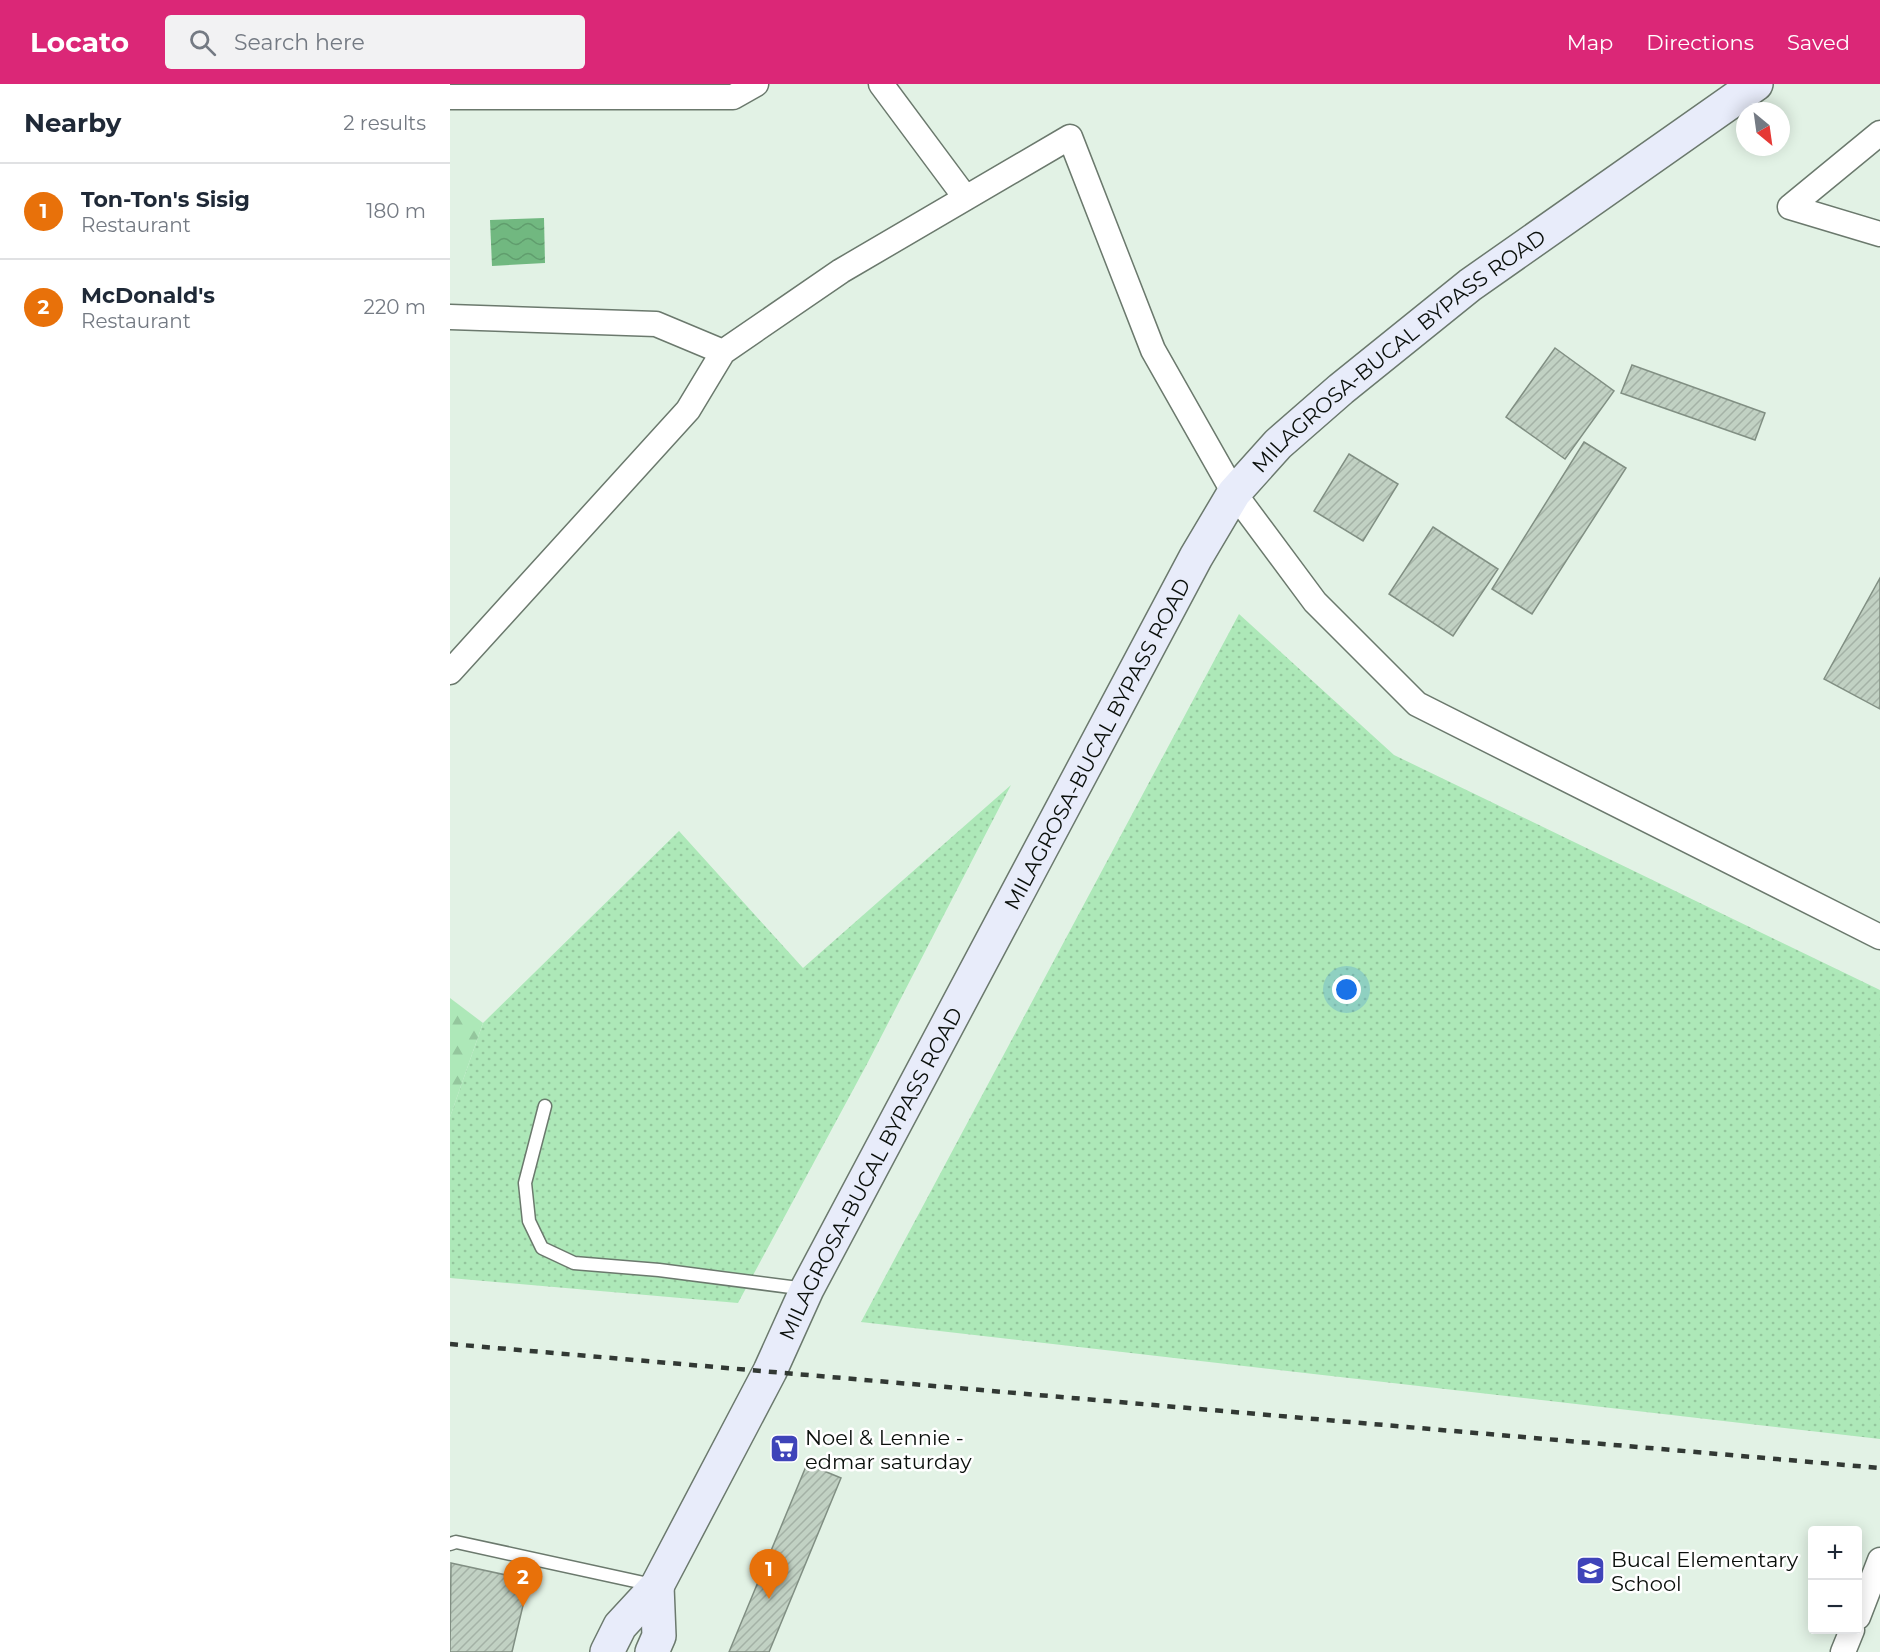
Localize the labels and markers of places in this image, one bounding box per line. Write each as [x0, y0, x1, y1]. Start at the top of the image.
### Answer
place label: Noel & Lennie - edmar saturday [805, 1425, 972, 1474]
supermarket icon: Noel & Lennie - edmar saturday [768, 1433, 800, 1465]
place label: Bucal Elementary School [1611, 1547, 1799, 1596]
pin: 1 [750, 1550, 788, 1599]
school or university icon: Bucal Elementary School [1574, 1555, 1606, 1587]
pin: 2 [504, 1558, 542, 1607]

